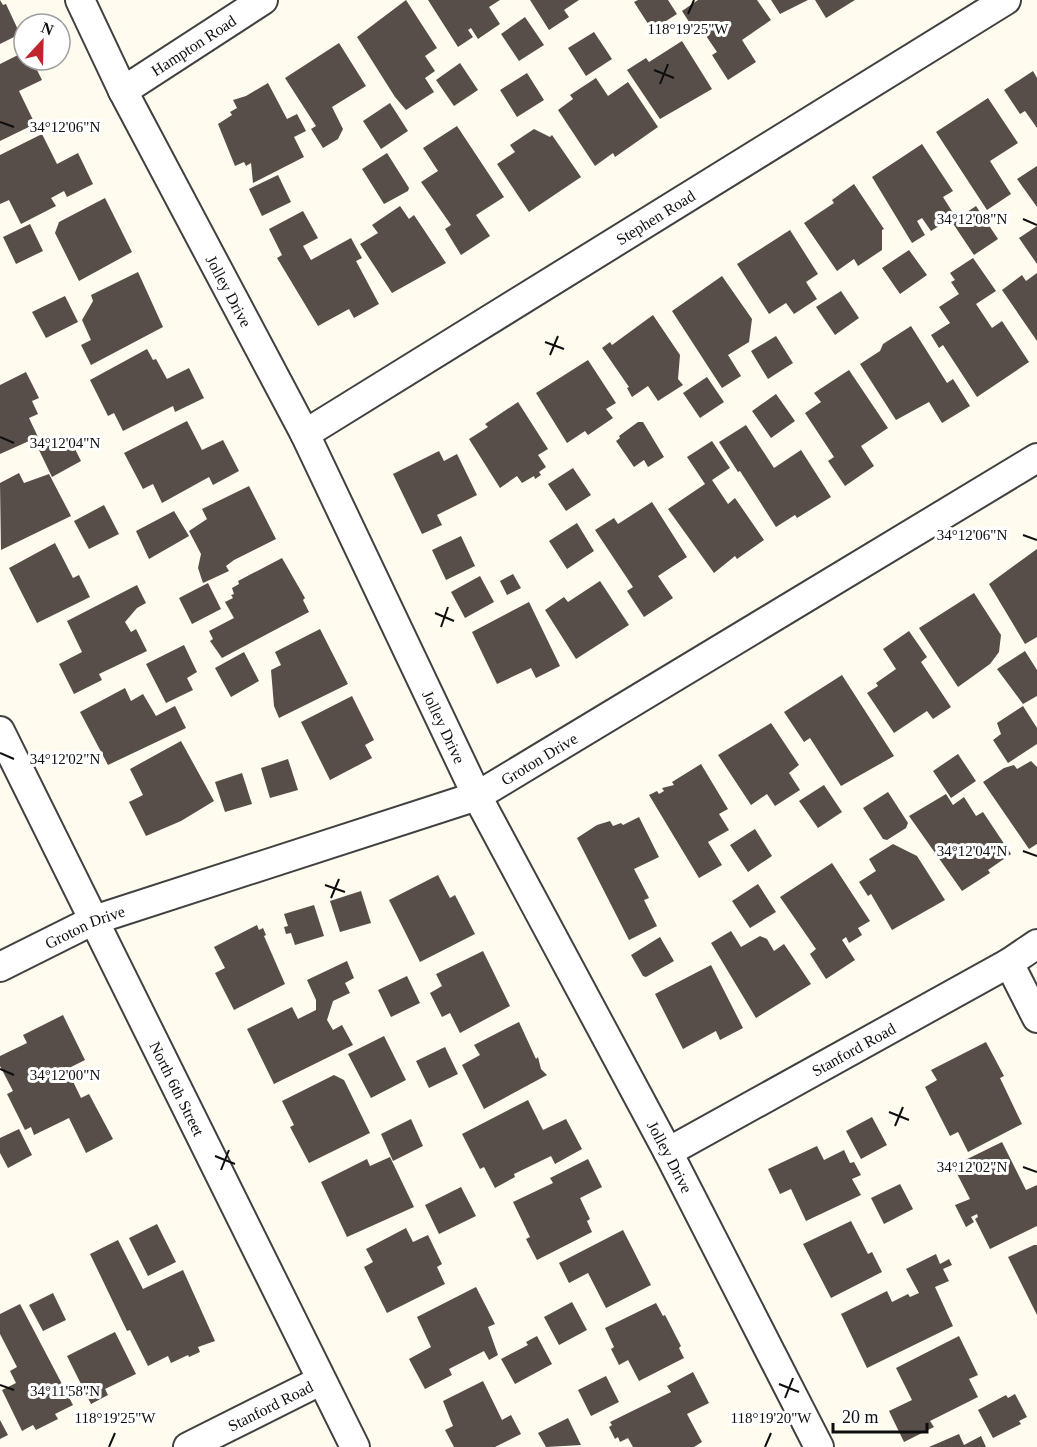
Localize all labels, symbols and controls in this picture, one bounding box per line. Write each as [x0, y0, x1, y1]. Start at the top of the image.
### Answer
north arrow [12, 12, 72, 72]
street label: Hampton Road [148, 12, 239, 79]
text: N [39, 19, 56, 39]
text: 118°19'25"W [648, 21, 729, 37]
text: 34°12'06"N [30, 119, 100, 135]
street label: Stephen Road [613, 186, 698, 248]
text: 34°12'08"N [937, 211, 1007, 227]
street label: Jolley Drive [203, 252, 255, 330]
text: 34°12'04"N [30, 435, 100, 451]
text: 34°12'06"N [937, 527, 1007, 543]
street label: Jolley Drive [420, 688, 469, 766]
street label: Groton Drive [498, 729, 580, 788]
text: 34°12'02"N [30, 751, 100, 767]
text: 34°12'04"N [937, 843, 1007, 859]
street label: Groton Drive [42, 902, 127, 952]
street label: Stanford Road [809, 1019, 898, 1079]
street label: North 6th Street [147, 1038, 208, 1139]
text: 34°12'00"N [30, 1067, 100, 1083]
street label: Jolley Drive [644, 1118, 696, 1196]
text: 34°12'02"N [937, 1159, 1007, 1175]
street label: Stanford Road [225, 1377, 316, 1434]
text: 34°11'58"N [30, 1383, 100, 1399]
scale bar [833, 1396, 928, 1434]
text: 20 m [842, 1407, 879, 1427]
text: 118°19'25"W [75, 1410, 156, 1426]
text: 118°19'20"W [731, 1410, 812, 1426]

